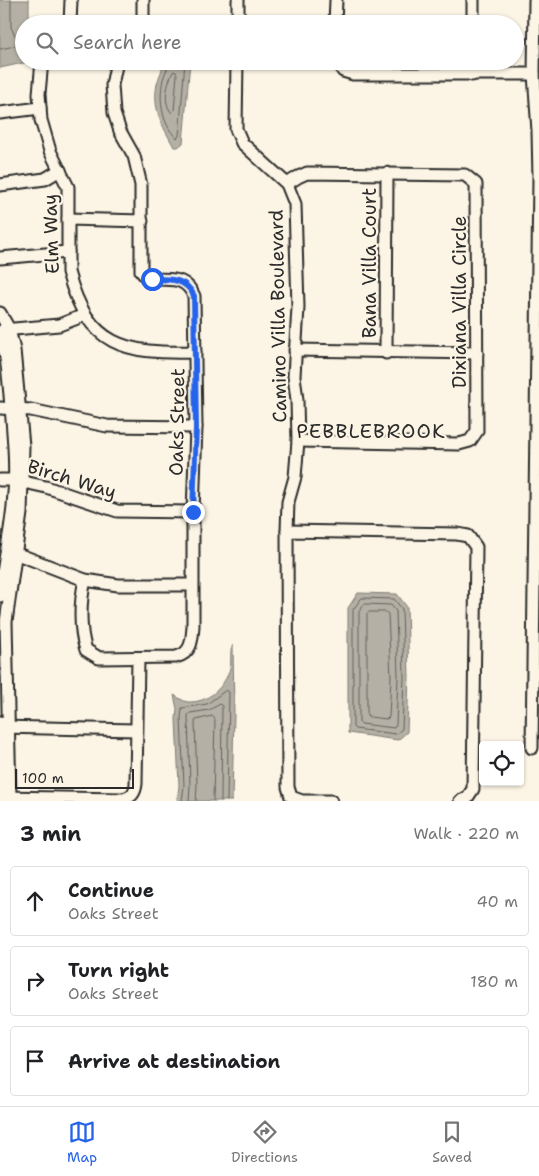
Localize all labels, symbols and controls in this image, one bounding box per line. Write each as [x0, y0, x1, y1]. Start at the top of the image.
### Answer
search box [15, 15, 524, 70]
icon: search [33, 29, 61, 57]
text: Search here [73, 30, 182, 55]
street label: Bana Villa Court [357, 188, 382, 338]
street label: Elm Way [37, 194, 65, 274]
street label: Camino Villa Boulevard [264, 209, 292, 423]
street label: Dixiana Villa Circle [447, 216, 472, 388]
route start [141, 268, 164, 291]
street label: Oaks Street [164, 368, 190, 476]
district label: PEBBLEBROOK [296, 418, 446, 444]
street label: Birch Way [24, 454, 120, 504]
route end [182, 501, 205, 524]
map controls [479, 741, 524, 786]
button: locate [479, 741, 524, 786]
scale bar [15, 766, 134, 789]
text: 100 m [22, 769, 64, 787]
text: 3 min [20, 820, 81, 848]
text: Walk · 220 m [413, 823, 519, 844]
text: Continue [68, 878, 154, 903]
icon: ahead [21, 887, 49, 915]
text: 40 m [476, 891, 518, 912]
text: Oaks Street [68, 903, 159, 924]
text: Turn right [68, 958, 169, 983]
icon: right [21, 967, 49, 995]
text: 180 m [470, 971, 518, 992]
text: Oaks Street [68, 983, 159, 1004]
icon: arrive [21, 1047, 49, 1075]
text: Arrive at destination [68, 1049, 280, 1074]
tab: Map [67, 1118, 97, 1166]
tab: Directions [231, 1118, 298, 1166]
tab: Saved [432, 1118, 472, 1166]

